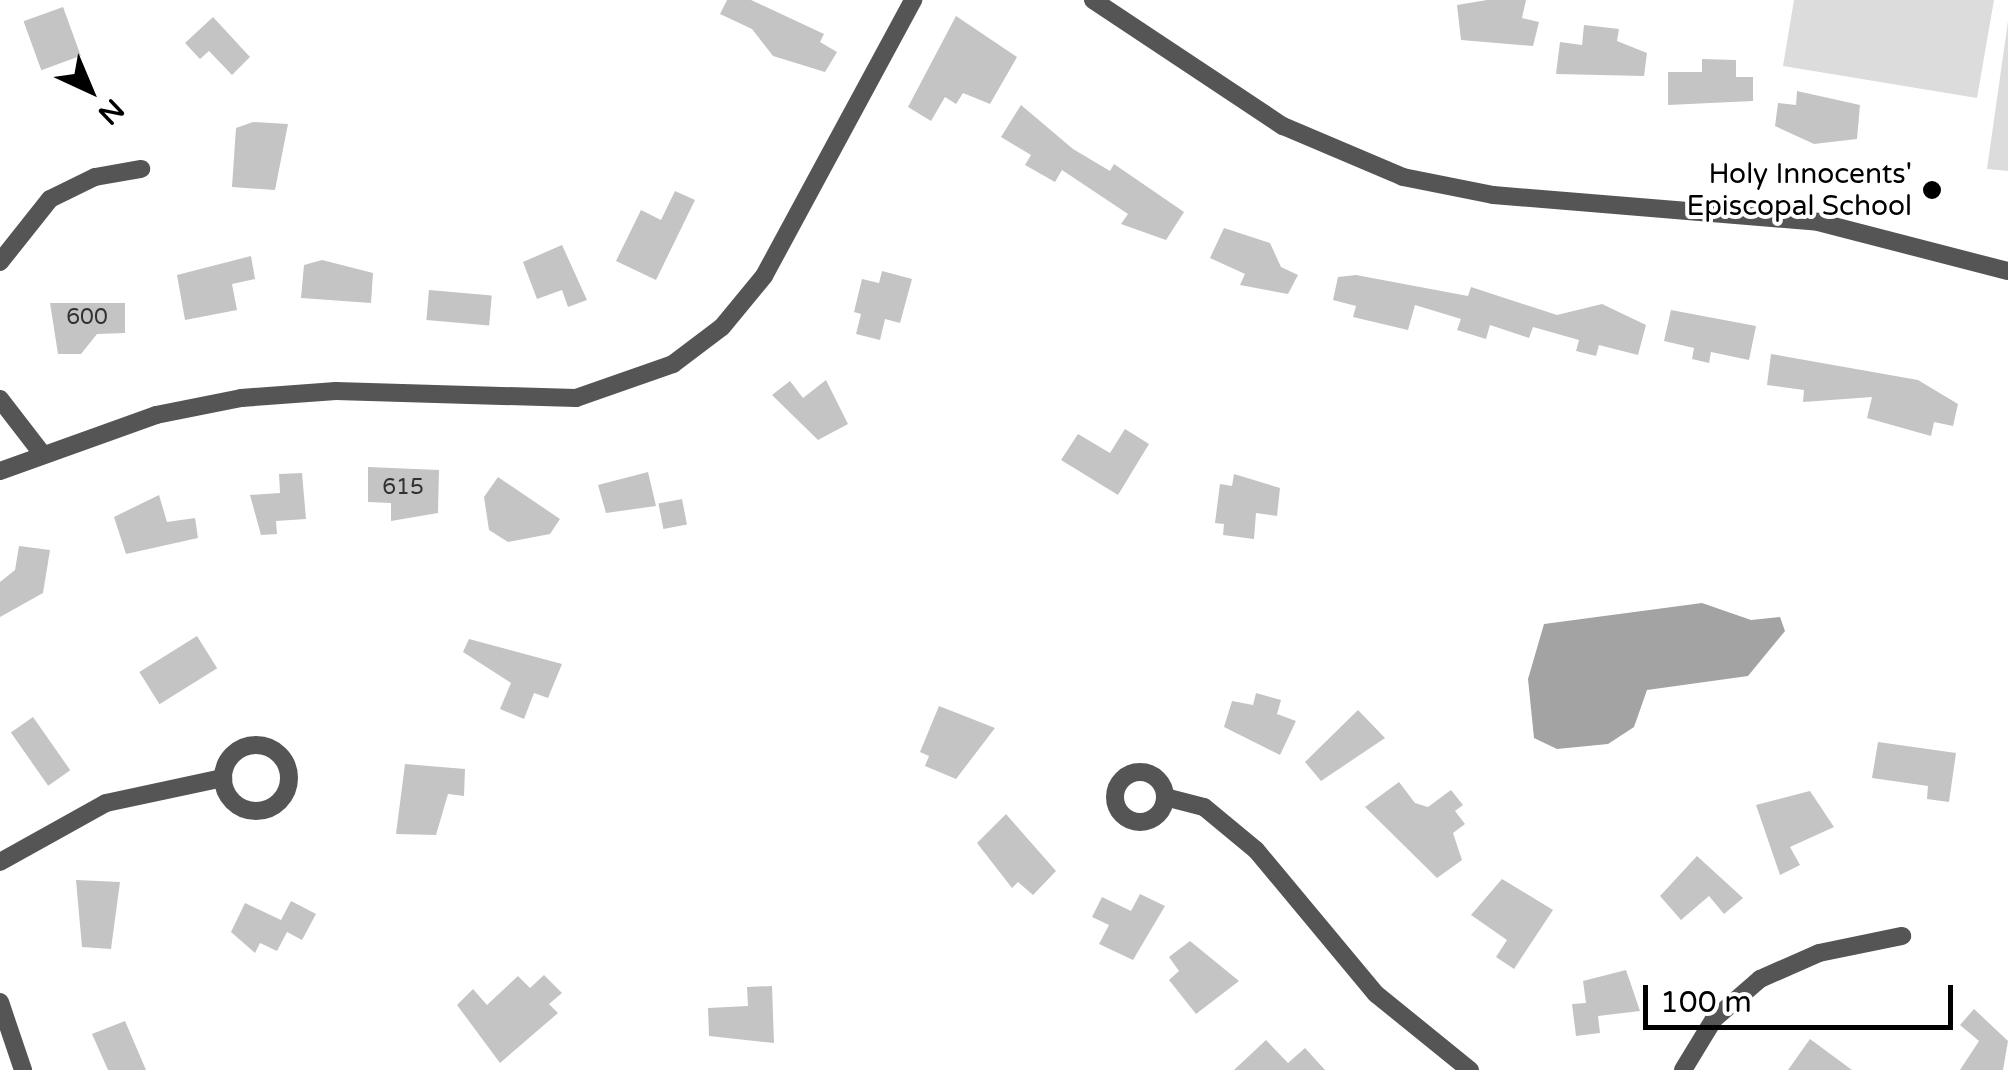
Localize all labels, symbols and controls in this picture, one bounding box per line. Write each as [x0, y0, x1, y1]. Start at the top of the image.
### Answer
north arrow [40, 40, 140, 140]
text: N [91, 92, 131, 132]
place label: Holy Innocents' Episcopal School [1687, 157, 1912, 223]
marker: Holy Innocents' Episcopal School [1921, 179, 1943, 201]
house number: 600 [66, 305, 108, 331]
house number: 615 [382, 475, 424, 501]
scale bar [1648, 965, 1958, 1027]
text: 100 m [1660, 984, 1752, 1021]

